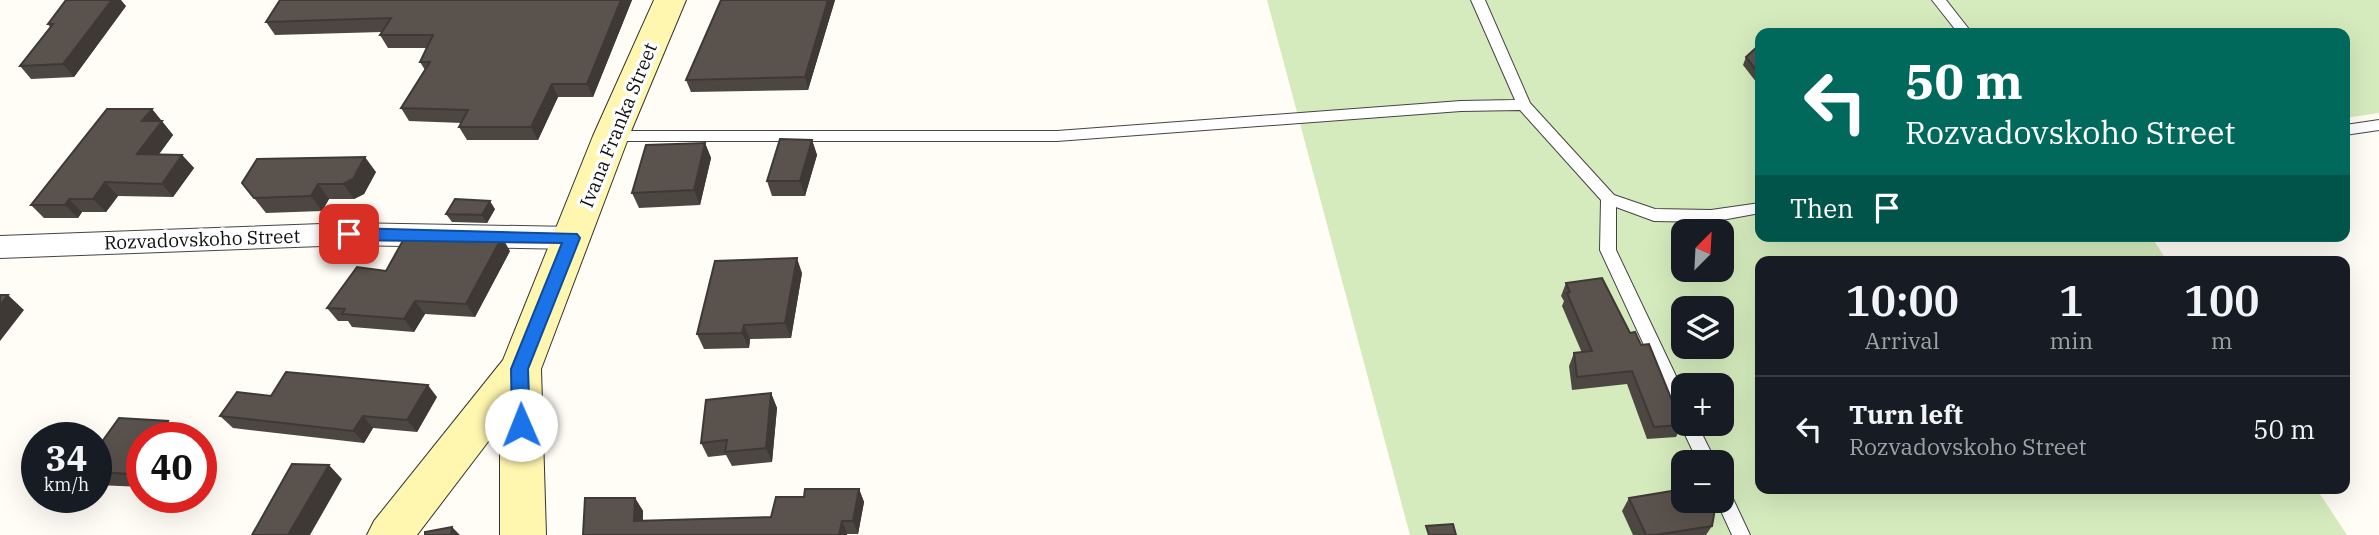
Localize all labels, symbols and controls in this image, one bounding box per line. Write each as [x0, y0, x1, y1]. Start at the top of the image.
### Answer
street label: Ivana Franka Street [574, 39, 662, 211]
text: 50 m [1905, 49, 2023, 112]
icon: left [1790, 56, 1881, 147]
text: Rozvadovskoho Street [1905, 111, 2236, 153]
icon: arrive [1868, 189, 1906, 227]
text: Then [1790, 191, 1854, 225]
pin [319, 204, 379, 264]
icon: arrive [330, 215, 368, 253]
north arrow [1671, 219, 1734, 282]
map controls [1671, 219, 1734, 513]
street label: Rozvadovskoho Street [103, 224, 301, 254]
text: 10:00 [1846, 273, 1959, 328]
text: 1 [2059, 273, 2084, 328]
text: 100 [2184, 273, 2259, 328]
button: layers [1671, 296, 1734, 359]
text: Arrival [1865, 325, 1940, 355]
text: min [2049, 325, 2093, 355]
text: m [2211, 325, 2233, 355]
button: + [1671, 373, 1734, 436]
position arrow [484, 388, 558, 462]
text: Turn left [1849, 397, 1963, 431]
icon: left [1790, 410, 1828, 448]
text: 50 m [2253, 412, 2315, 446]
speed limit sign: 40 [126, 422, 217, 513]
text: Rozvadovskoho Street [1849, 431, 2087, 461]
text: 34 [45, 435, 88, 481]
button: − [1671, 450, 1734, 513]
text: km/h [44, 473, 89, 496]

